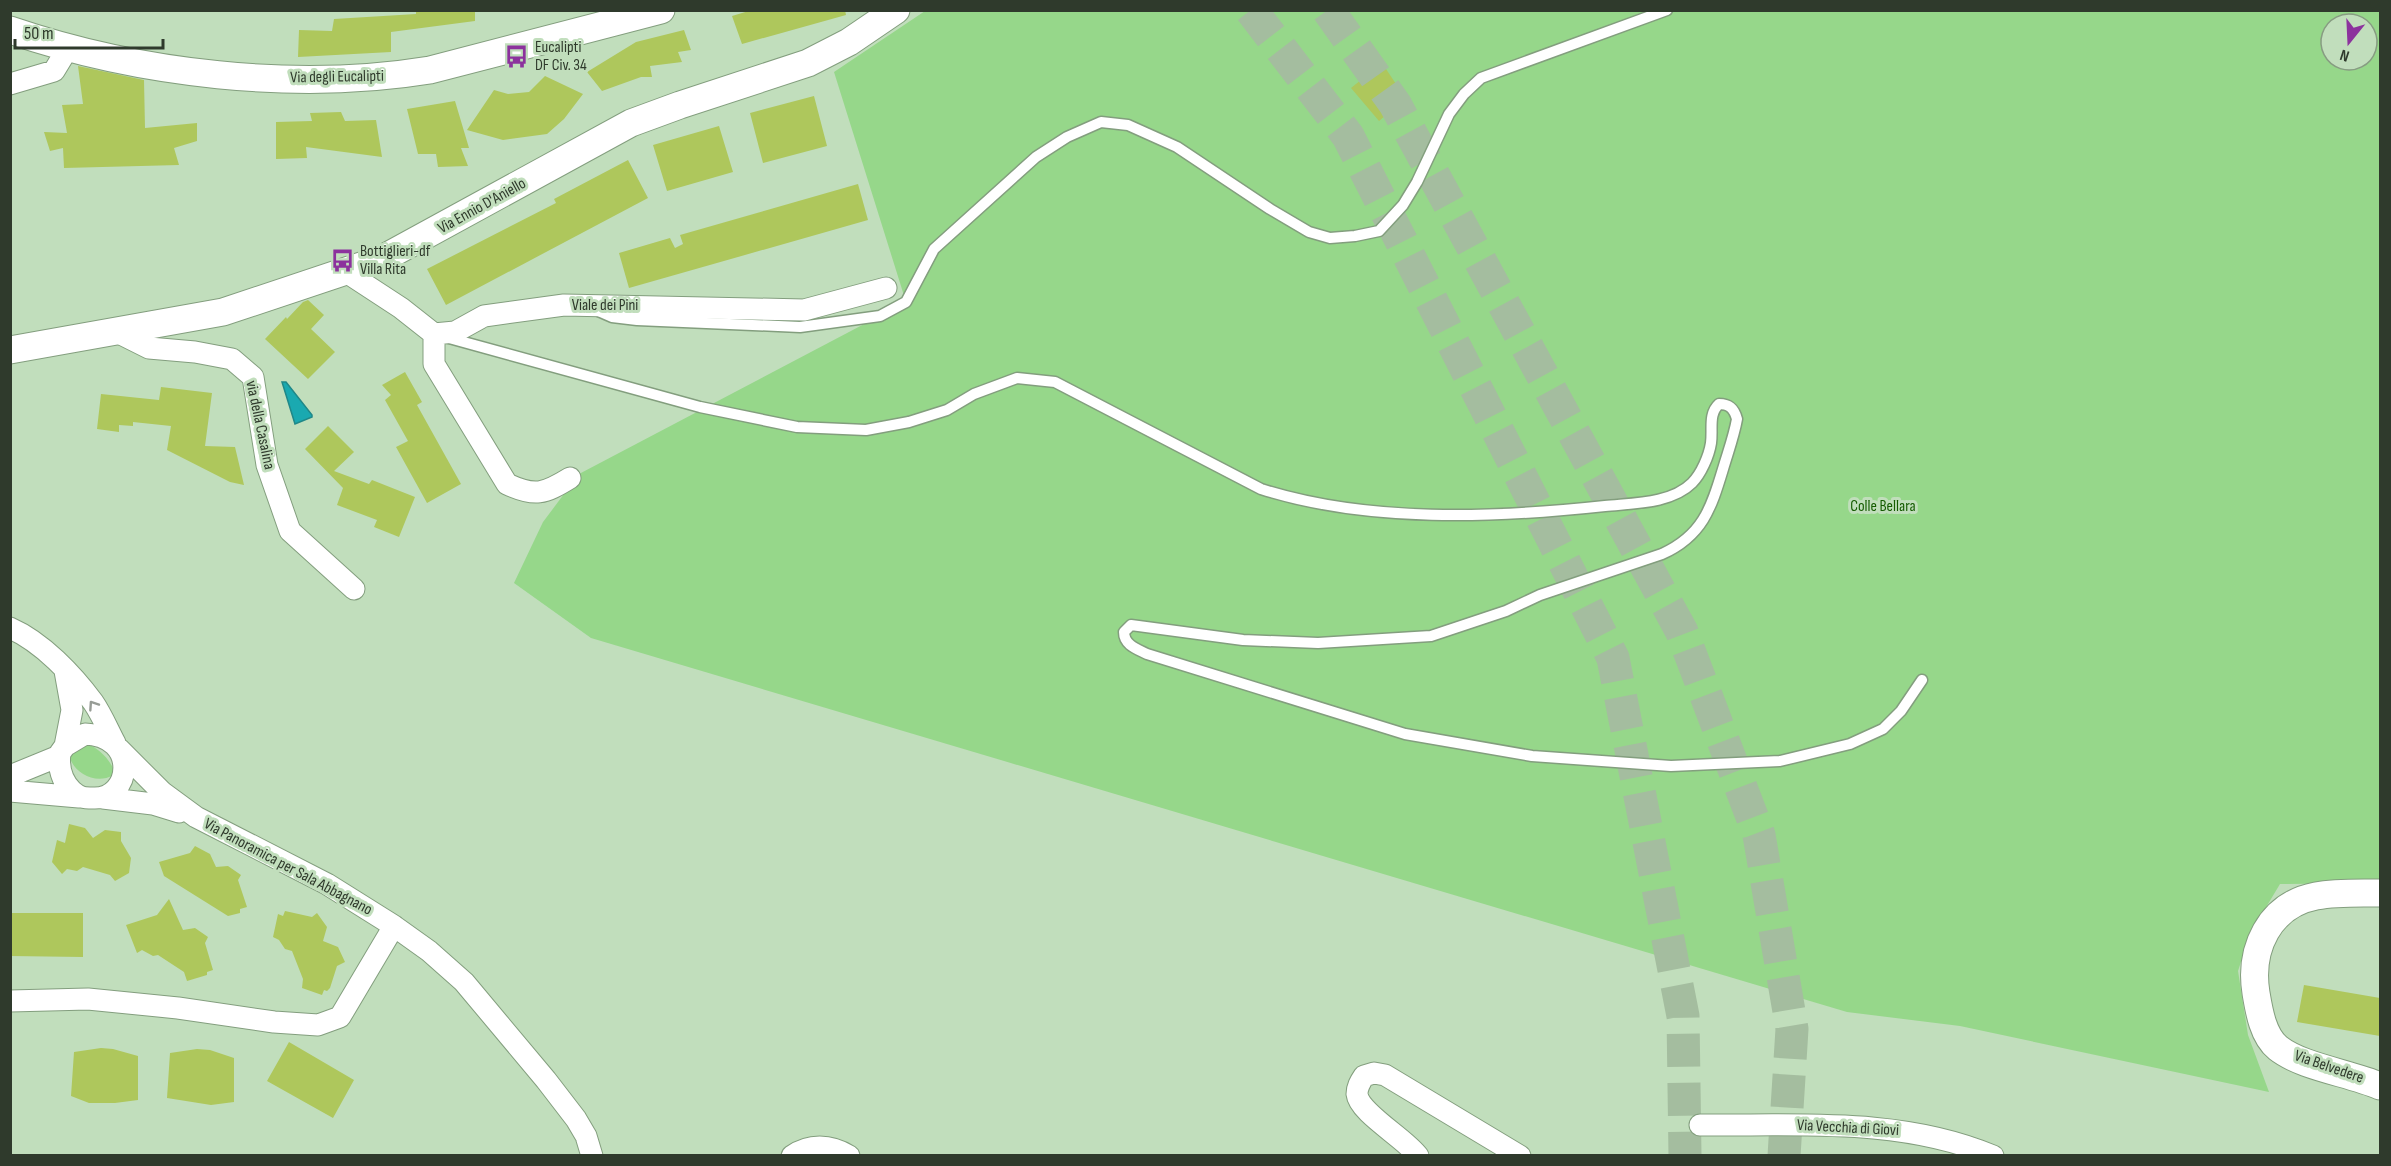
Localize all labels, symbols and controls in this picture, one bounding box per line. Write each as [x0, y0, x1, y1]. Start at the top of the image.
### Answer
scale bar [15, 12, 164, 50]
north arrow [2319, 12, 2379, 72]
text: 50 m [24, 23, 54, 44]
place label: Eucalipti DF Civ. 34 [535, 38, 587, 75]
bus stop icon: Eucalipti DF Civ. 34 [504, 43, 530, 69]
text: N [2338, 44, 2352, 65]
street label: Via degli Eucalipti [290, 67, 384, 87]
street label: Via Ennio D'Aniello [435, 174, 529, 238]
place label: Bottiglieri-df Villa Rita [360, 242, 431, 279]
bus stop icon: Bottiglieri-df Villa Rita [329, 247, 355, 273]
street label: Viale dei Pini [572, 296, 638, 315]
street label: via della Casalina [241, 379, 279, 471]
park label: Colle Bellara [1850, 497, 1916, 516]
one-way arrow [89, 700, 100, 711]
street label: Via Panoramica per Sala Abbagnano [201, 814, 375, 920]
street label: Via Belvedere [2292, 1046, 2366, 1088]
street label: Via Vecchia di Giovi [1796, 1116, 1900, 1140]

